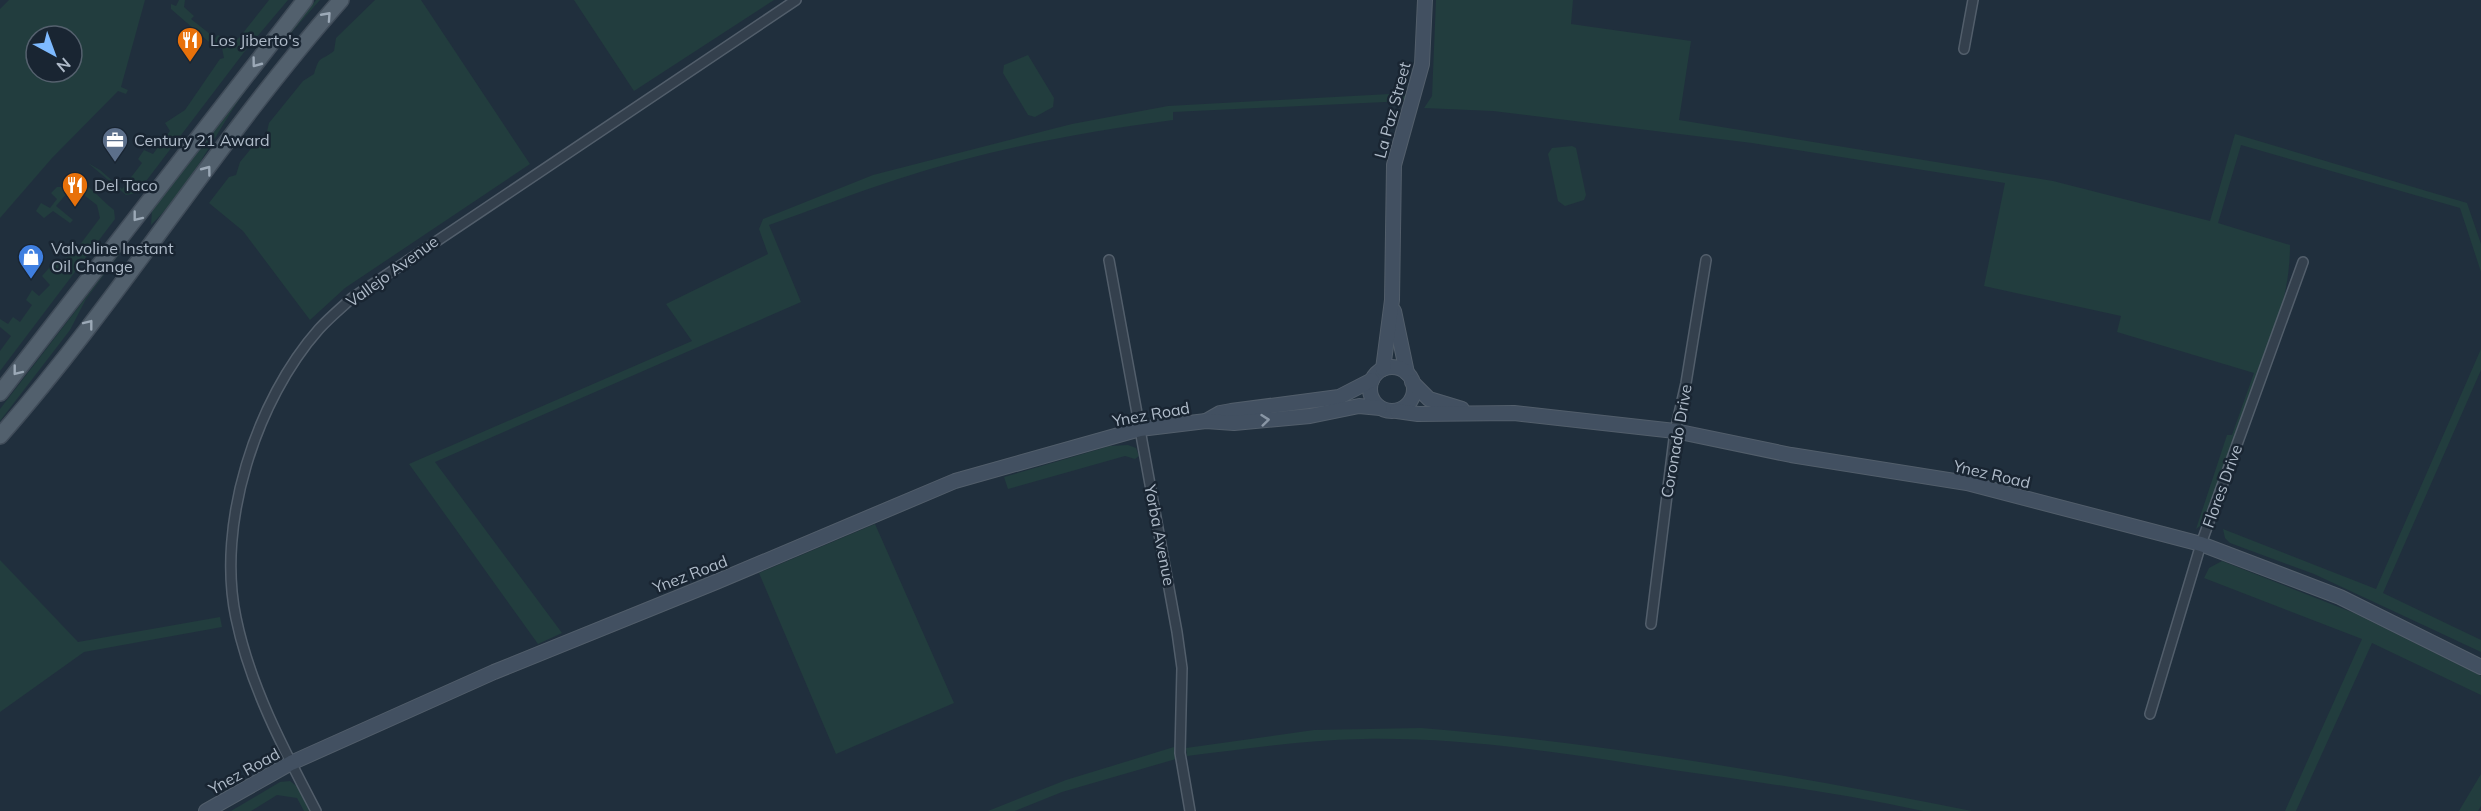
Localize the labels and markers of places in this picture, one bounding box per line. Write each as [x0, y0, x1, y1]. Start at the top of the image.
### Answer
restaurant icon: Los Jiberto's [175, 25, 205, 63]
place label: Los Jiberto's [210, 30, 300, 50]
office icon: Century 21 Award [100, 125, 130, 163]
place label: Century 21 Award [134, 130, 270, 150]
restaurant icon: Del Taco [60, 170, 90, 208]
place label: Del Taco [94, 175, 158, 195]
place label: Valvoline Instant Oil Change [51, 238, 174, 276]
shop icon: Valvoline Instant Oil Change [16, 242, 46, 280]

